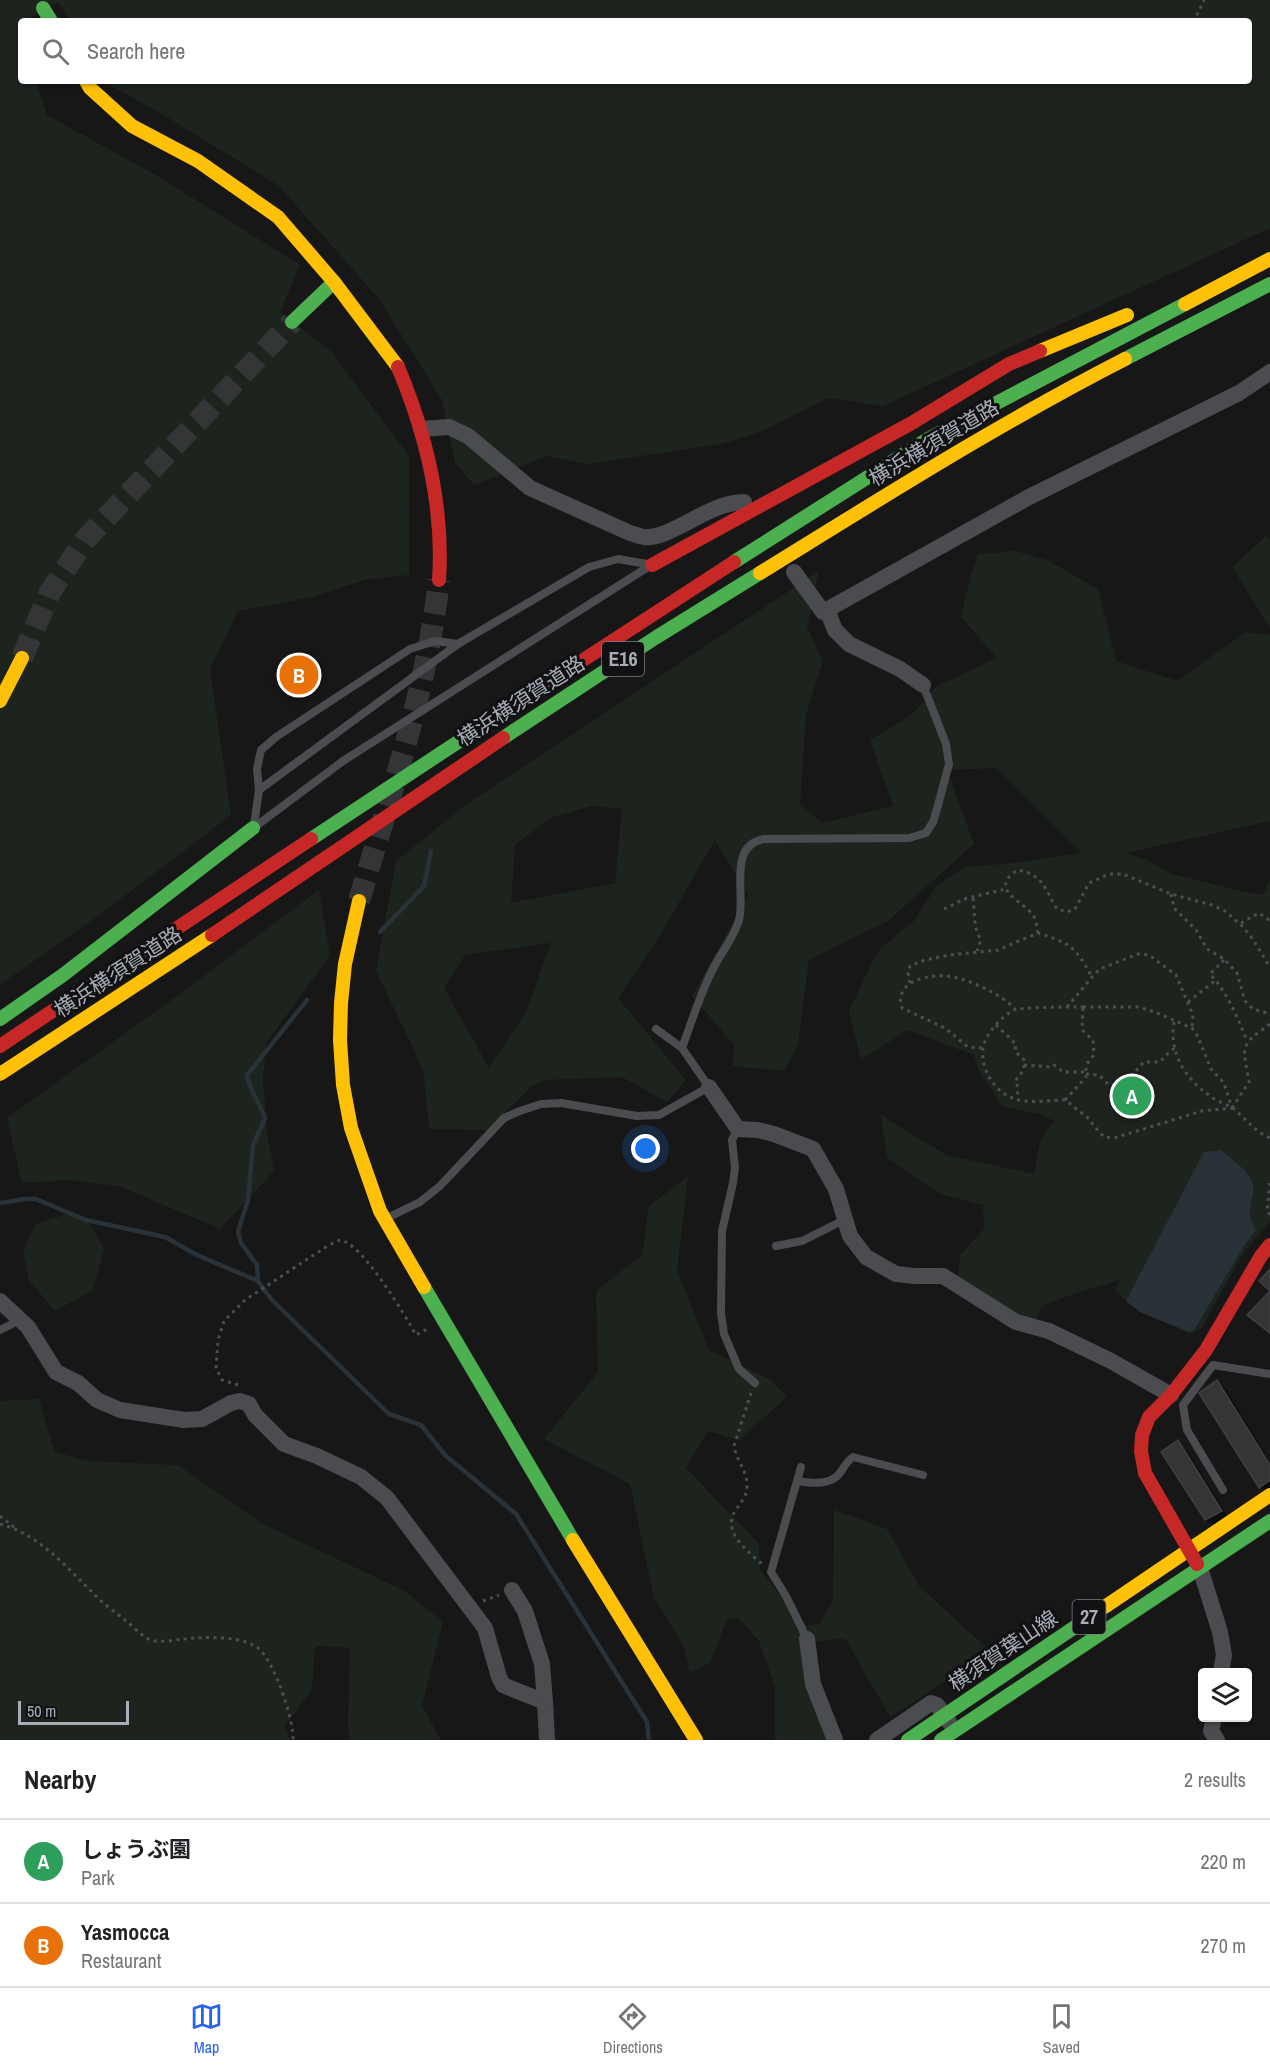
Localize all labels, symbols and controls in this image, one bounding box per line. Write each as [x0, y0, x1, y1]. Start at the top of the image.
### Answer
search box [18, 18, 1252, 84]
icon: search [39, 35, 72, 68]
text: Search here [87, 36, 185, 66]
street label: 横浜横須賀道路 [863, 392, 1004, 493]
road number: E16 [602, 642, 644, 676]
street label: 横浜横須賀道路 [451, 648, 590, 753]
pin: B [280, 652, 318, 698]
street label: 横浜横須賀道路 [48, 919, 187, 1024]
pin: A [1112, 1074, 1152, 1118]
your location [631, 1134, 660, 1163]
road number: 27 [1072, 1600, 1106, 1634]
street label: 横須賀葉山線 [942, 1603, 1063, 1698]
map controls [1198, 1668, 1252, 1722]
button: layers [1198, 1668, 1252, 1722]
scale bar [18, 1698, 129, 1726]
text: 50 m [27, 1700, 56, 1722]
text: Nearby [24, 1762, 96, 1797]
text: 2 results [1184, 1766, 1246, 1793]
text: しょうぶ園 [81, 1834, 191, 1864]
text: A [38, 1848, 49, 1875]
text: 220 m [1200, 1848, 1246, 1875]
text: Park [81, 1864, 115, 1891]
text: Yasmocca [81, 1917, 169, 1947]
text: B [38, 1932, 49, 1959]
text: 270 m [1200, 1932, 1246, 1959]
text: Restaurant [81, 1947, 161, 1974]
tab: Map [190, 2000, 223, 2058]
tab: Directions [603, 2000, 663, 2058]
tab: Saved [1043, 2000, 1080, 2058]

